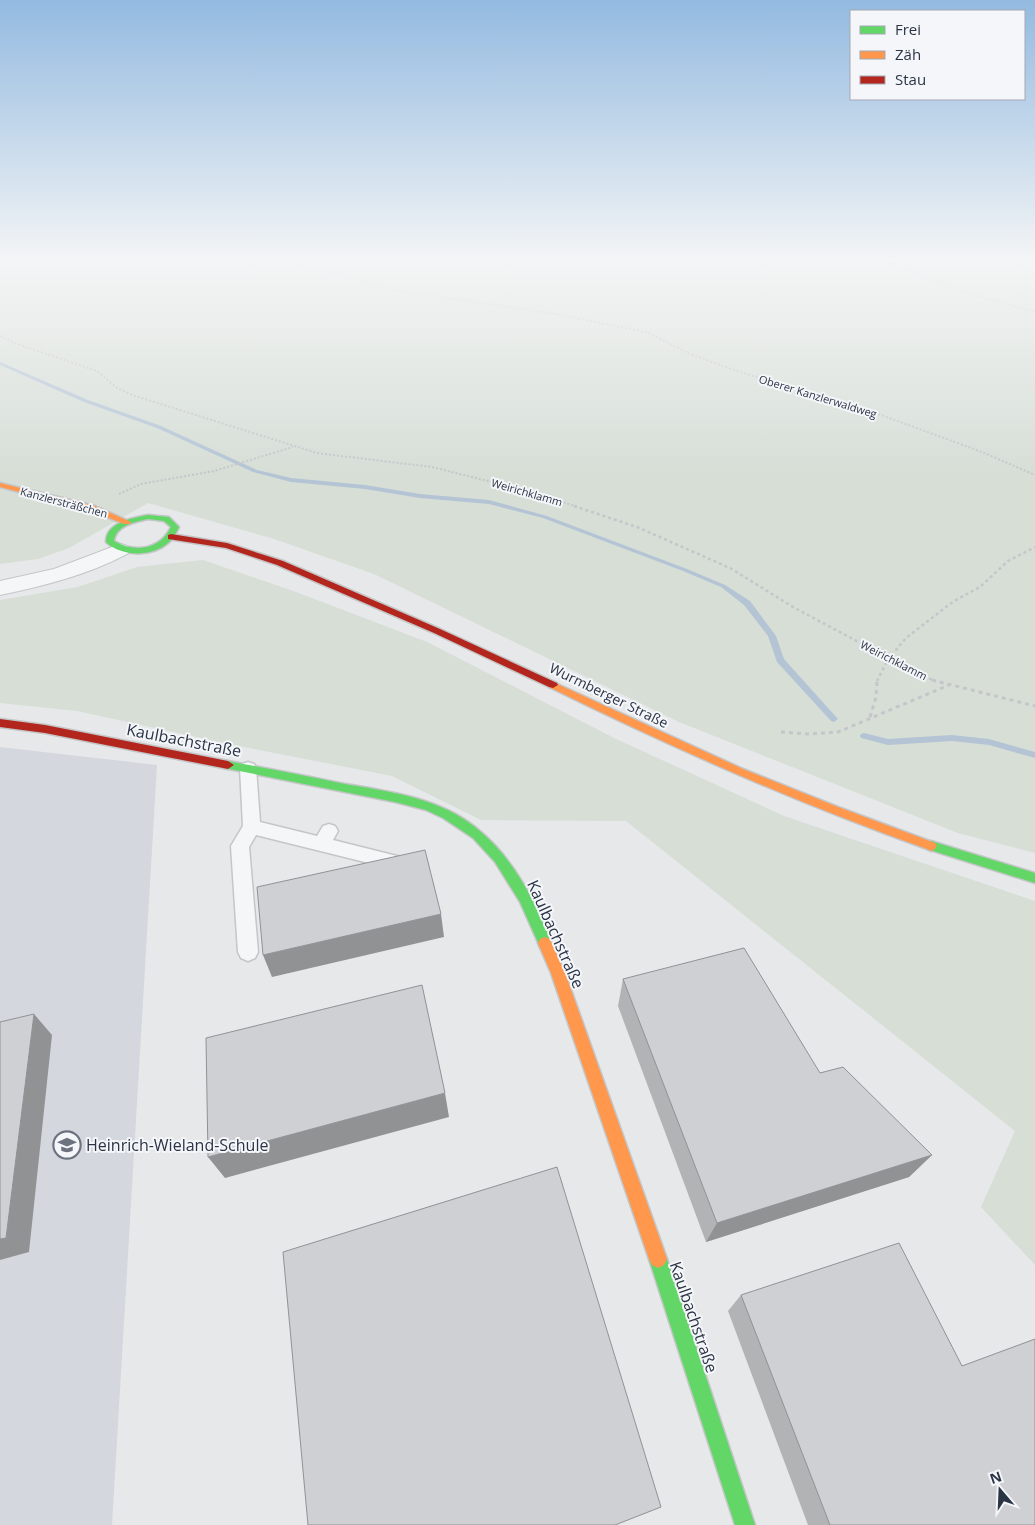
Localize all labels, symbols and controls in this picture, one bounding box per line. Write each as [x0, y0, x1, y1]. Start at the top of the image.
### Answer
legend [850, 10, 1025, 100]
text: Frei [895, 19, 921, 39]
text: Zäh [895, 44, 921, 64]
text: Stau [895, 69, 926, 89]
street label: Oberer Kanzlerwaldweg [757, 371, 879, 421]
street label: Weirichklamm [490, 475, 564, 509]
street label: Kanzlersträßchen [19, 483, 109, 521]
street label: Weirichklamm [858, 637, 930, 683]
street label: Wurmberger Straße [546, 658, 672, 732]
street label: Kaulbachstraße [125, 718, 243, 762]
street label: Kaulbachstraße [522, 876, 590, 992]
school or university icon: Heinrich-Wieland-Schule [52, 1130, 82, 1160]
place label: Heinrich-Wieland-Schule [86, 1134, 268, 1156]
street label: Kaulbachstraße [665, 1258, 723, 1376]
north arrow [975, 1465, 1025, 1515]
text: N [987, 1466, 1004, 1488]

